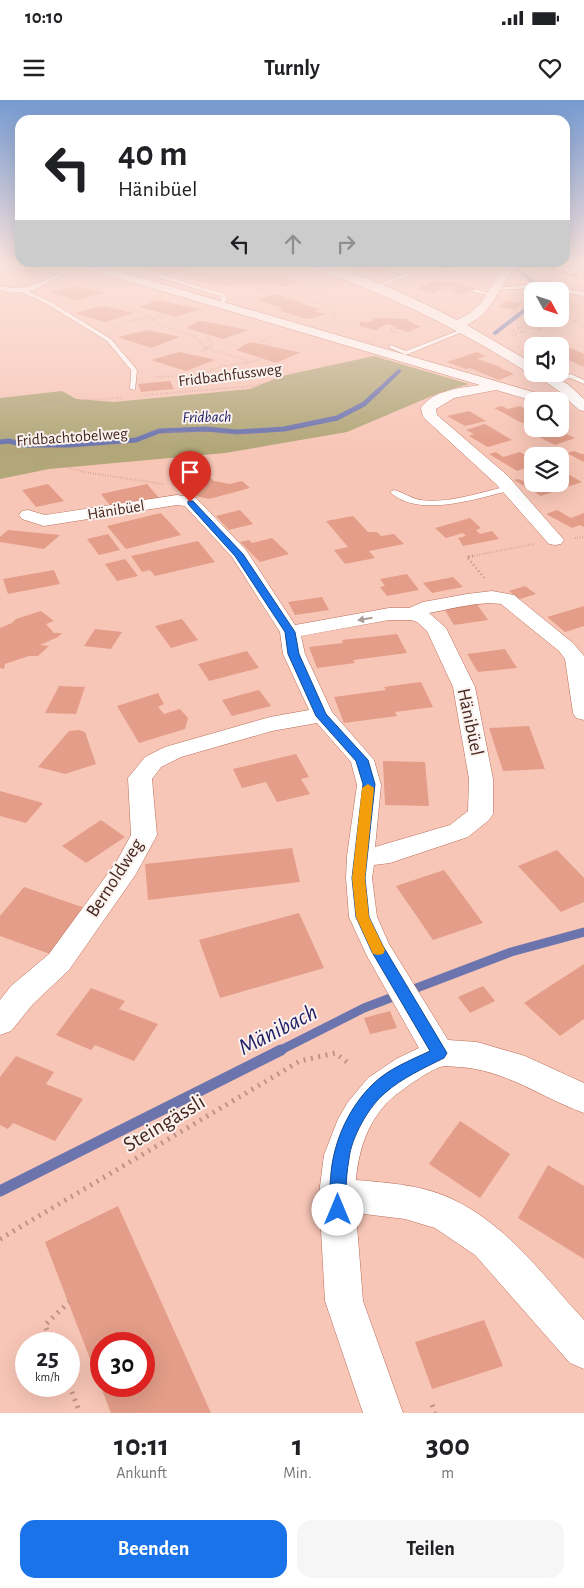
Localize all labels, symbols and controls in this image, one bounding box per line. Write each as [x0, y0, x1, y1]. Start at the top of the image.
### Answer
text: 10:10 [25, 8, 63, 27]
icon: menu [20, 54, 48, 82]
icon: heart [536, 54, 564, 82]
text: Turnly [264, 57, 320, 79]
icon: left [35, 135, 100, 200]
text: 40 m [118, 137, 187, 172]
text: Hänibüel [118, 178, 197, 200]
icon: left [226, 230, 254, 258]
icon: ahead [279, 230, 307, 258]
icon: right [332, 230, 360, 258]
north arrow [524, 282, 569, 328]
map controls [524, 282, 569, 492]
button: sound [524, 337, 569, 382]
street label: Fridbachfussweg [177, 361, 283, 389]
button: search [524, 392, 569, 437]
water label: Fridbach [182, 409, 232, 425]
street label: Fridbachtobelweg [16, 425, 128, 449]
button: layers [524, 447, 569, 492]
pin [169, 451, 211, 502]
icon: arrive [176, 458, 204, 486]
street label: Hänibüel [86, 498, 146, 522]
one-way arrow [356, 615, 372, 623]
street label: Hänibüel [454, 687, 486, 757]
street label: Bernoldweg [83, 835, 148, 920]
water label: Mänibach [235, 1000, 321, 1060]
street label: Steingässli [119, 1090, 209, 1156]
position arrow [311, 1183, 363, 1235]
speed limit sign: 30 [90, 1332, 155, 1397]
text: 25 [36, 1346, 59, 1371]
text: km/h [35, 1371, 60, 1383]
text: 10:11 [114, 1431, 169, 1461]
text: 1 [292, 1431, 303, 1461]
text: 300 [426, 1431, 470, 1461]
text: Ankunft [116, 1465, 167, 1481]
text: Min. [283, 1465, 312, 1481]
text: m [441, 1465, 454, 1481]
button: Beenden [20, 1520, 287, 1578]
button: Teilen [297, 1520, 564, 1578]

